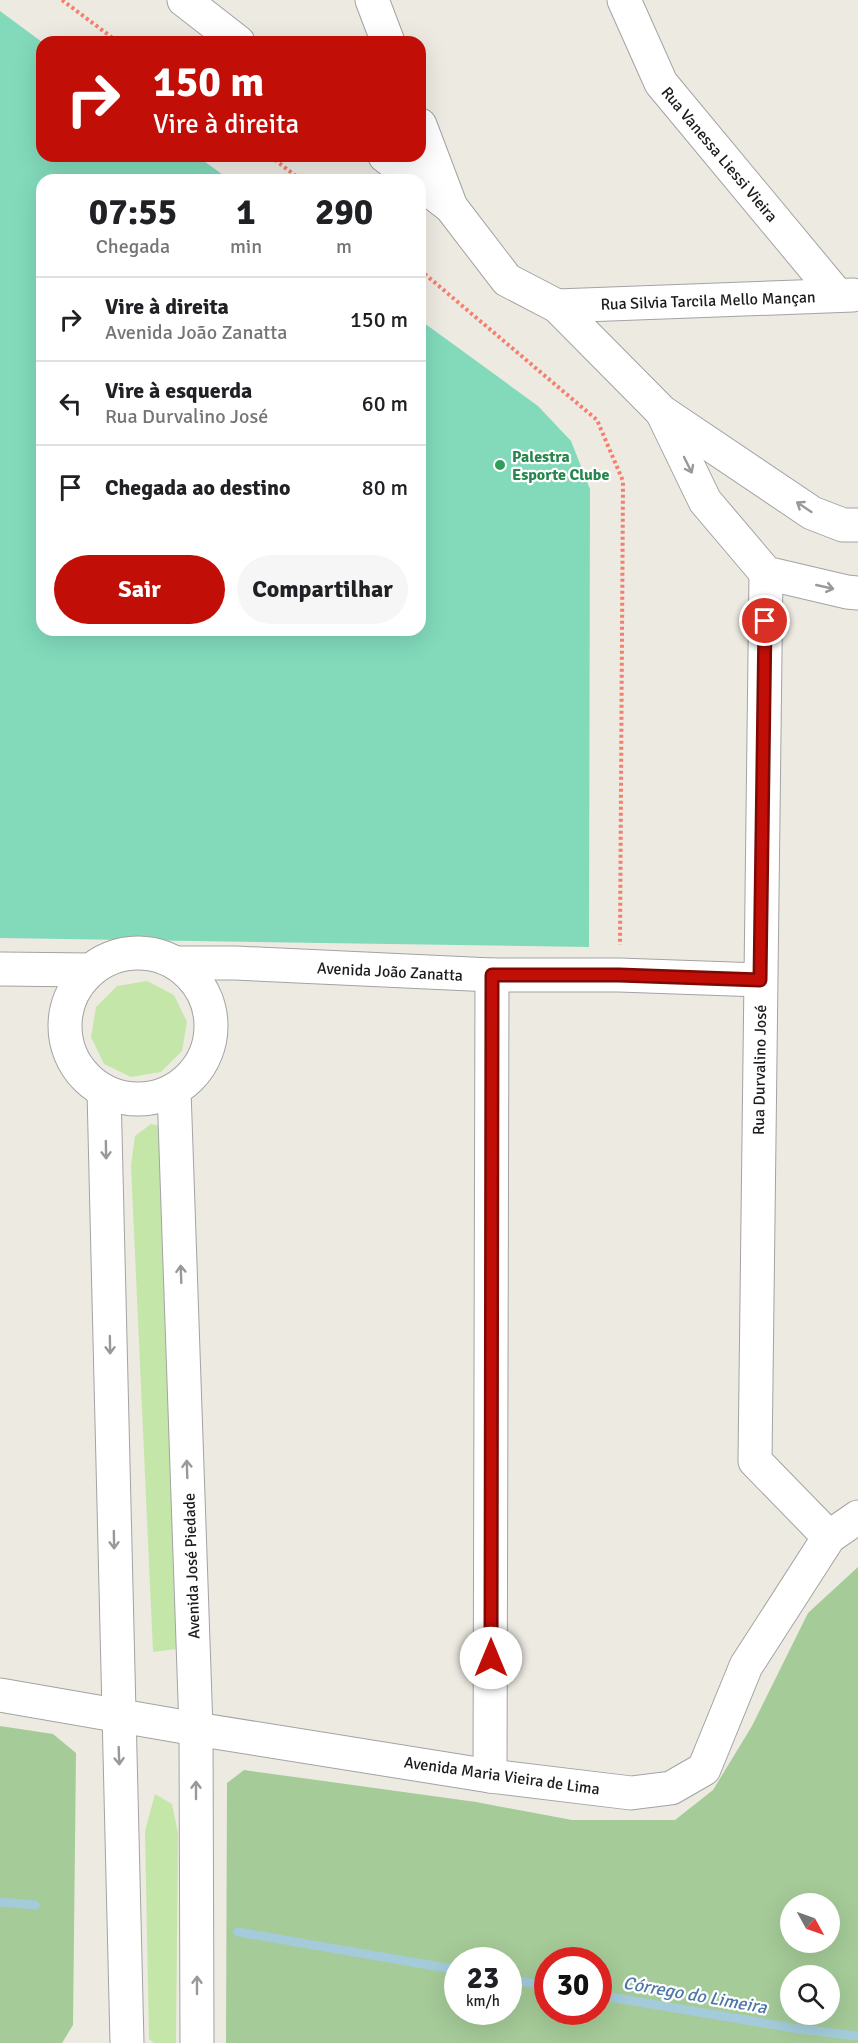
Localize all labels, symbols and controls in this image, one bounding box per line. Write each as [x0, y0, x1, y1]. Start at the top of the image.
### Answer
text: 150 m [153, 57, 264, 108]
icon: right [54, 60, 132, 138]
street label: Rua Vanessa Liessi Vieira [657, 83, 782, 226]
text: Vire à direita [153, 108, 299, 141]
text: 07:55 [89, 190, 177, 235]
text: 1 [236, 190, 256, 235]
text: 290 [315, 190, 373, 235]
text: Chegada [96, 234, 170, 259]
text: min [230, 234, 262, 259]
text: m [336, 234, 352, 259]
street label: Rua Silvia Tarcila Mello Mançan [600, 287, 816, 315]
text: Vire à direita [105, 293, 229, 320]
icon: right [54, 303, 87, 336]
text: 150 m [350, 306, 408, 333]
text: Avenida João Zanatta [105, 320, 288, 345]
text: Vire à esquerda [105, 377, 252, 404]
icon: left [54, 387, 87, 420]
text: 60 m [362, 390, 408, 417]
text: Rua Durvalino José [105, 404, 268, 429]
place label: Palestra Esporte Clube [512, 447, 609, 485]
one-way arrow [682, 456, 694, 474]
marker: Palestra Esporte Clube [493, 458, 507, 472]
icon: arrive [54, 471, 87, 504]
text: Chegada ao destino [105, 474, 291, 501]
text: 80 m [362, 474, 408, 501]
one-way arrow [796, 501, 812, 513]
button: Sair [54, 555, 225, 624]
button: Compartilhar [237, 555, 408, 624]
one-way arrow [815, 582, 834, 593]
pin [739, 595, 790, 646]
icon: arrive [748, 604, 781, 637]
street label: Avenida João Zanatta [317, 958, 463, 986]
street label: Rua Durvalino José [749, 1005, 771, 1135]
one-way arrow [100, 1139, 111, 1159]
one-way arrow [175, 1264, 186, 1284]
one-way arrow [104, 1334, 116, 1354]
one-way arrow [182, 1459, 193, 1479]
street label: Avenida José Piedade [179, 1493, 205, 1639]
one-way arrow [108, 1529, 120, 1549]
position arrow [459, 1626, 523, 1690]
one-way arrow [113, 1745, 125, 1765]
street label: Avenida Maria Vieira de Lima [403, 1752, 601, 1800]
one-way arrow [190, 1780, 202, 1800]
north arrow [780, 1893, 840, 1953]
map controls [780, 1893, 840, 2025]
speed limit sign: 30 [534, 1947, 612, 2025]
text: 23 [467, 1960, 499, 1997]
button: search [780, 1965, 840, 2025]
water label: Córrego do Limeira [621, 1972, 769, 2019]
one-way arrow [191, 1975, 202, 1995]
text: km/h [466, 1992, 500, 2010]

